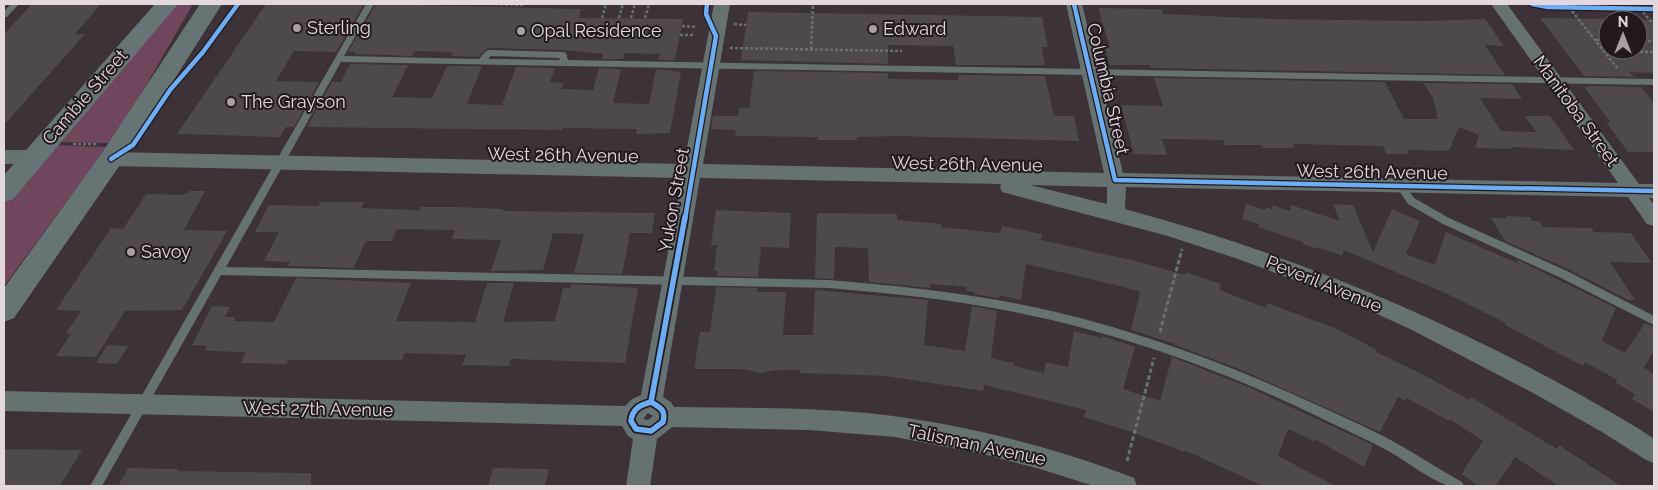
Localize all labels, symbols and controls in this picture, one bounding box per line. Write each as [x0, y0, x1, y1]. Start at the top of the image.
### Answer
north arrow [1598, 10, 1648, 60]
text: N [1618, 14, 1628, 30]
place label: Sterling [307, 17, 371, 38]
place label: Edward [883, 18, 946, 39]
place label: Opal Residence [531, 20, 662, 41]
street label: Columbia Street [1083, 21, 1134, 157]
marker: Sterling [291, 22, 303, 34]
marker: Edward [867, 23, 879, 35]
marker: Opal Residence [515, 25, 527, 37]
street label: Cambie Street [38, 45, 132, 148]
street label: Manitoba Street [1529, 51, 1624, 170]
place label: The Grayson [241, 91, 346, 112]
marker: The Grayson [225, 96, 237, 108]
street label: West 26th Avenue [487, 143, 639, 166]
street label: Yukon Street [654, 146, 693, 254]
street label: West 26th Avenue [891, 152, 1043, 175]
street label: West 26th Avenue [1296, 160, 1448, 183]
place label: Savoy [141, 241, 191, 262]
marker: Savoy [125, 246, 137, 258]
street label: Peveril Avenue [1263, 251, 1386, 316]
street label: West 27th Avenue [243, 397, 394, 420]
street label: Talisman Avenue [906, 420, 1048, 469]

